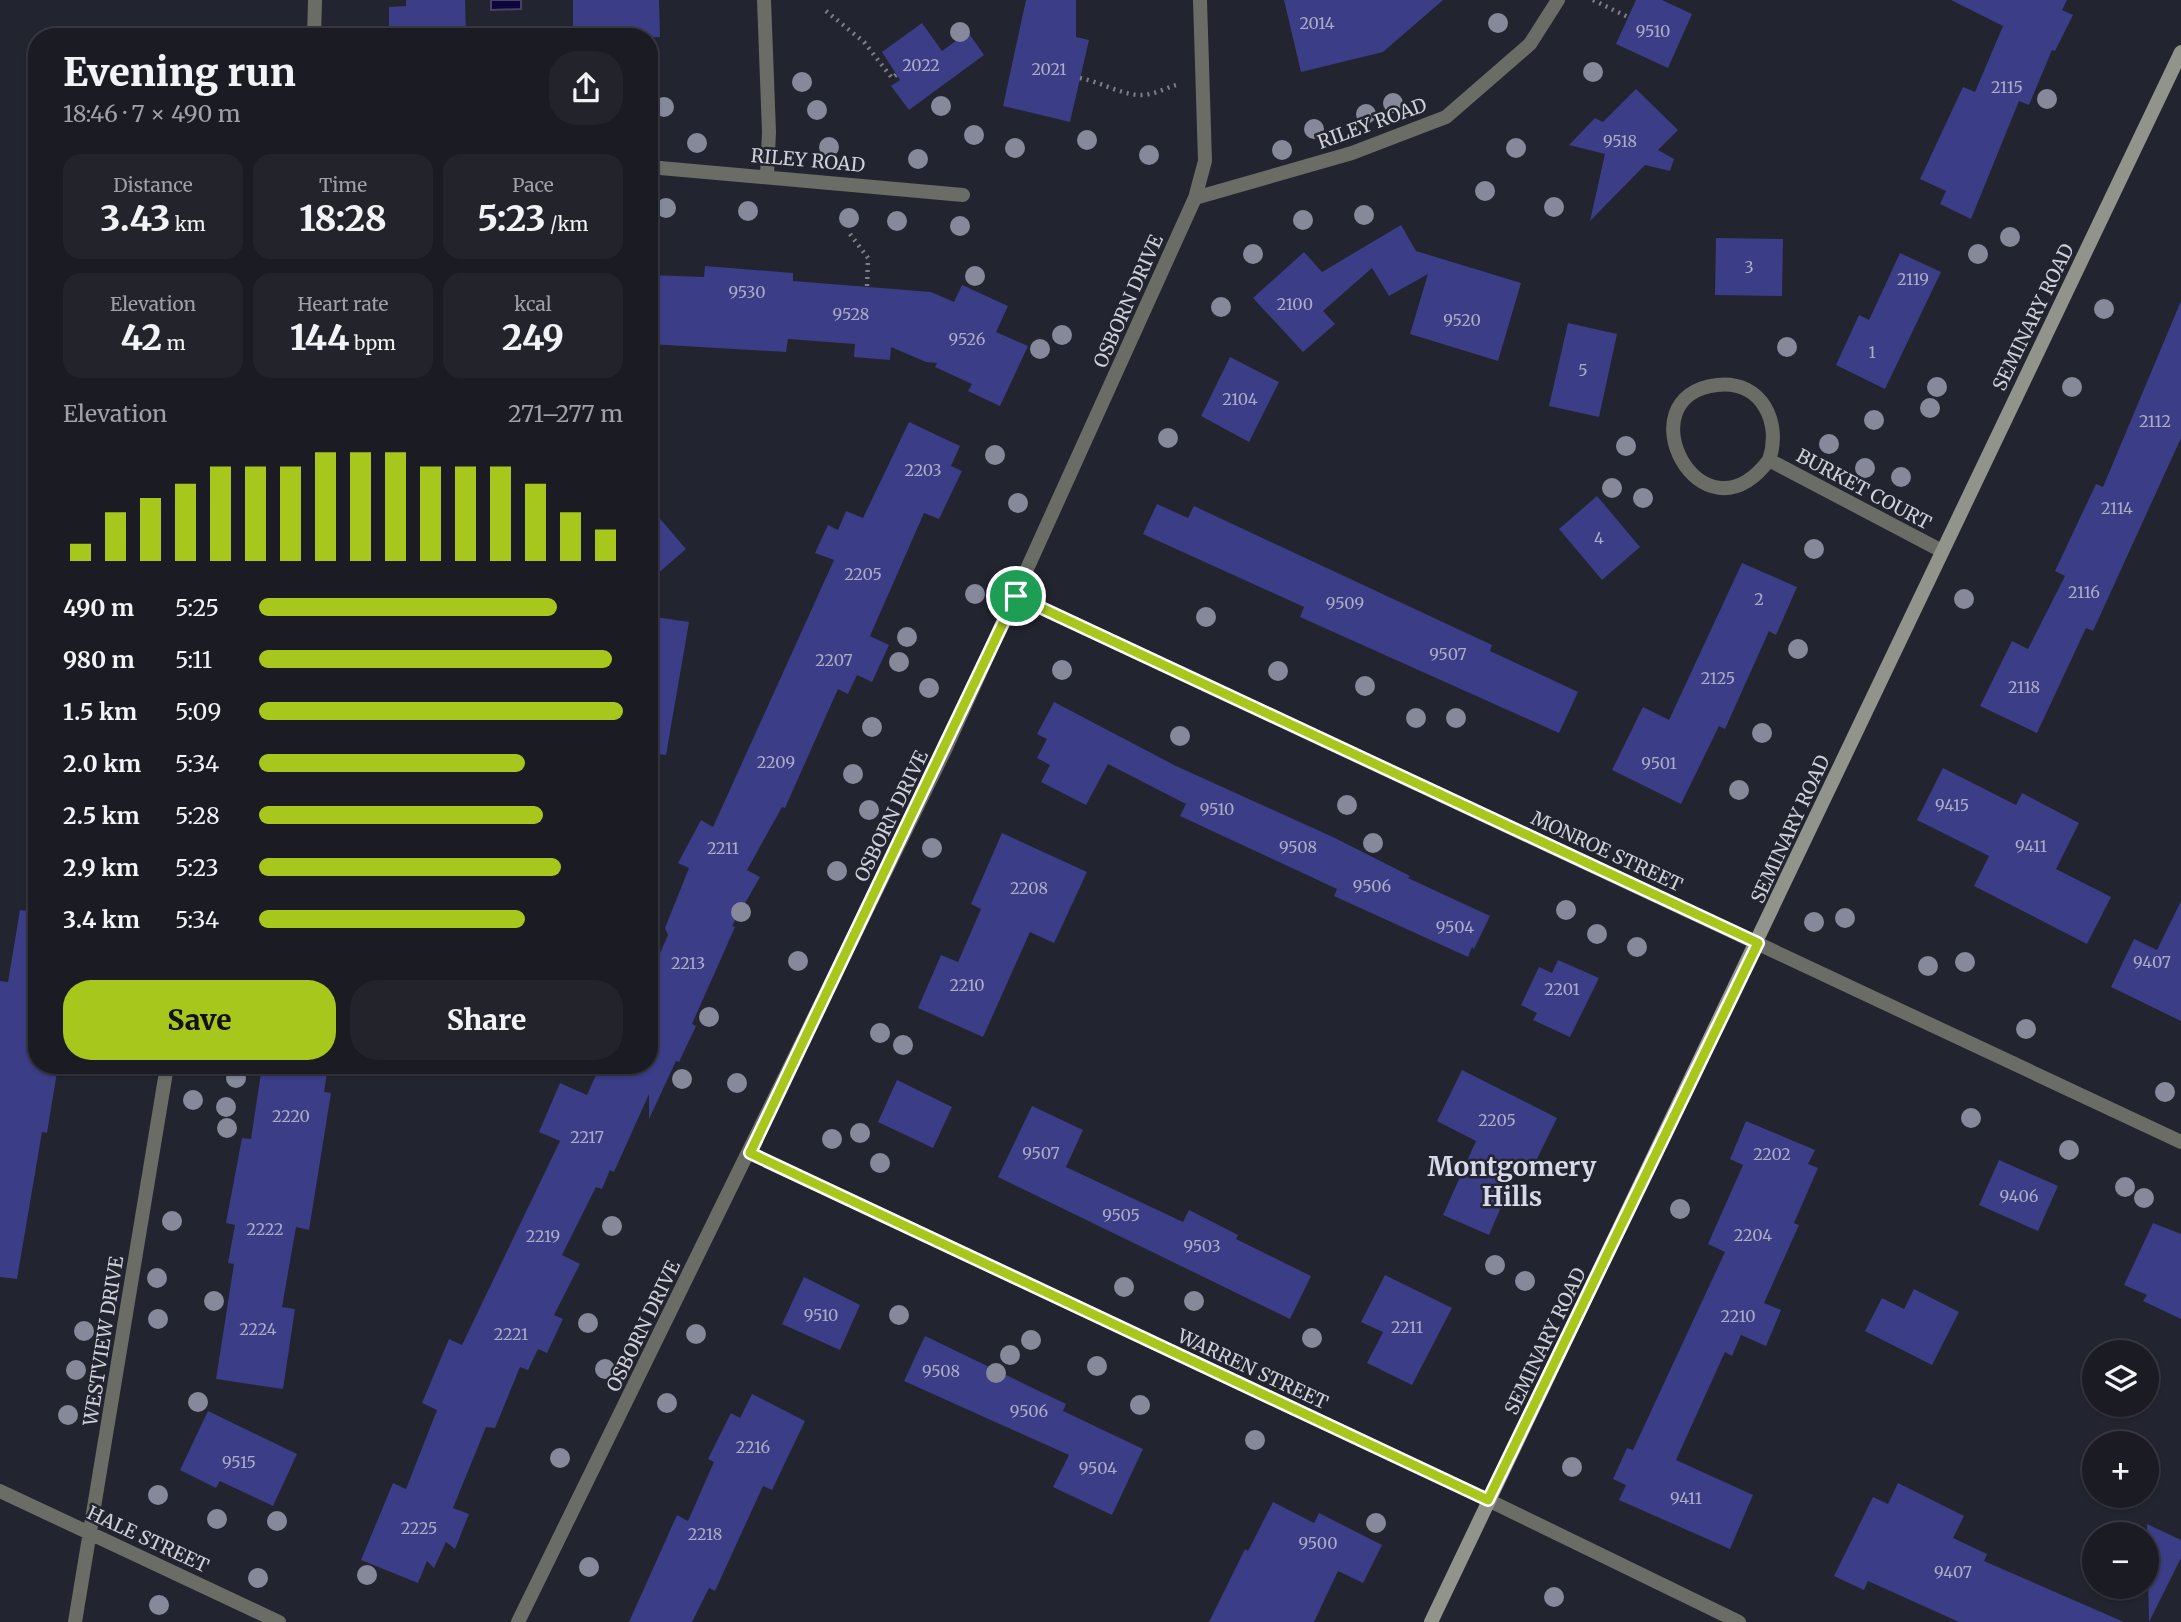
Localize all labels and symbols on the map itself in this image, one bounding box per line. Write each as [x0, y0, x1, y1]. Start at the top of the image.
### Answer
house number: 2014 [1299, 13, 1335, 33]
house number: 9510 [1636, 21, 1670, 41]
house number: 2022 [902, 55, 940, 75]
house number: 2021 [1031, 59, 1067, 79]
house number: 2115 [1991, 77, 2023, 97]
street label: RILEY ROAD [1314, 92, 1430, 154]
house number: 9518 [1603, 131, 1637, 151]
street label: RILEY ROAD [750, 143, 866, 177]
street label: OSBORN DRIVE [1088, 231, 1168, 371]
street label: SEMINARY ROAD [1987, 240, 2079, 394]
house number: 3 [1744, 257, 1754, 277]
house number: 2119 [1897, 269, 1929, 289]
house number: 9530 [728, 282, 766, 302]
house number: 2100 [1277, 294, 1313, 314]
house number: 9528 [833, 304, 869, 324]
house number: 9520 [1443, 310, 1481, 330]
house number: 9526 [949, 329, 986, 349]
house number: 1 [1868, 342, 1876, 362]
house number: 5 [1578, 360, 1588, 380]
house number: 2104 [1222, 389, 1258, 409]
house number: 2112 [2139, 411, 2171, 431]
street label: BURKET COURT [1792, 443, 1936, 535]
house number: 2203 [904, 460, 942, 480]
house number: 2114 [2101, 498, 2133, 518]
house number: 4 [1594, 528, 1604, 548]
house number: 2205 [844, 564, 882, 584]
pin [986, 566, 1046, 626]
house number: 2116 [2068, 582, 2100, 602]
house number: 2 [1754, 589, 1764, 609]
house number: 9509 [1326, 593, 1364, 613]
house number: 9507 [1429, 644, 1467, 664]
house number: 2207 [815, 650, 853, 670]
house number: 2125 [1701, 668, 1735, 688]
house number: 2118 [2008, 677, 2040, 697]
street label: OSBORN DRIVE [849, 746, 933, 886]
street label: SEMINARY ROAD [1745, 751, 1835, 907]
house number: 2209 [757, 752, 795, 772]
house number: 9501 [1641, 753, 1677, 773]
house number: 9415 [1935, 795, 1969, 815]
house number: 9510 [1200, 799, 1234, 819]
street label: MONROE STREET [1527, 805, 1687, 897]
house number: 9411 [2015, 836, 2047, 856]
house number: 9508 [1279, 837, 1317, 857]
house number: 2211 [707, 838, 739, 858]
house number: 9506 [1353, 876, 1392, 896]
house number: 2208 [1010, 878, 1048, 898]
house number: 9504 [1436, 917, 1474, 937]
house number: 9407 [2133, 952, 2171, 972]
house number: 2213 [671, 953, 705, 973]
house number: 2210 [949, 975, 985, 995]
house number: 2201 [1544, 979, 1580, 999]
house number: 2220 [272, 1106, 310, 1126]
house number: 2205 [1478, 1110, 1516, 1130]
house number: 2217 [570, 1127, 604, 1147]
house number: 9507 [1022, 1143, 1060, 1163]
house number: 2202 [1753, 1144, 1791, 1164]
district label: Montgomery Hills [1428, 1150, 1597, 1213]
house number: 9406 [2000, 1186, 2039, 1206]
house number: 9505 [1102, 1205, 1140, 1225]
house number: 2222 [246, 1219, 284, 1239]
house number: 2204 [1734, 1225, 1772, 1245]
house number: 2219 [526, 1226, 560, 1246]
house number: 9503 [1183, 1236, 1221, 1256]
street label: WESTVIEW DRIVE [78, 1254, 128, 1429]
street label: OSBORN DRIVE [601, 1256, 685, 1396]
street label: SEMINARY ROAD [1499, 1264, 1591, 1418]
house number: 9510 [804, 1305, 838, 1325]
house number: 2210 [1720, 1306, 1756, 1326]
house number: 2211 [1391, 1317, 1423, 1337]
house number: 2224 [239, 1319, 277, 1339]
street label: WARREN STREET [1173, 1323, 1332, 1414]
house number: 2221 [494, 1324, 528, 1344]
house number: 9508 [922, 1361, 960, 1381]
house number: 9506 [1010, 1401, 1049, 1421]
house number: 2216 [736, 1437, 771, 1457]
house number: 9515 [222, 1452, 256, 1472]
house number: 9504 [1079, 1458, 1117, 1478]
house number: 9411 [1670, 1488, 1702, 1508]
street label: HALE STREET [83, 1500, 213, 1578]
house number: 2225 [401, 1518, 437, 1538]
house number: 2218 [688, 1524, 722, 1544]
house number: 9500 [1298, 1533, 1338, 1553]
house number: 9407 [1934, 1562, 1972, 1582]

